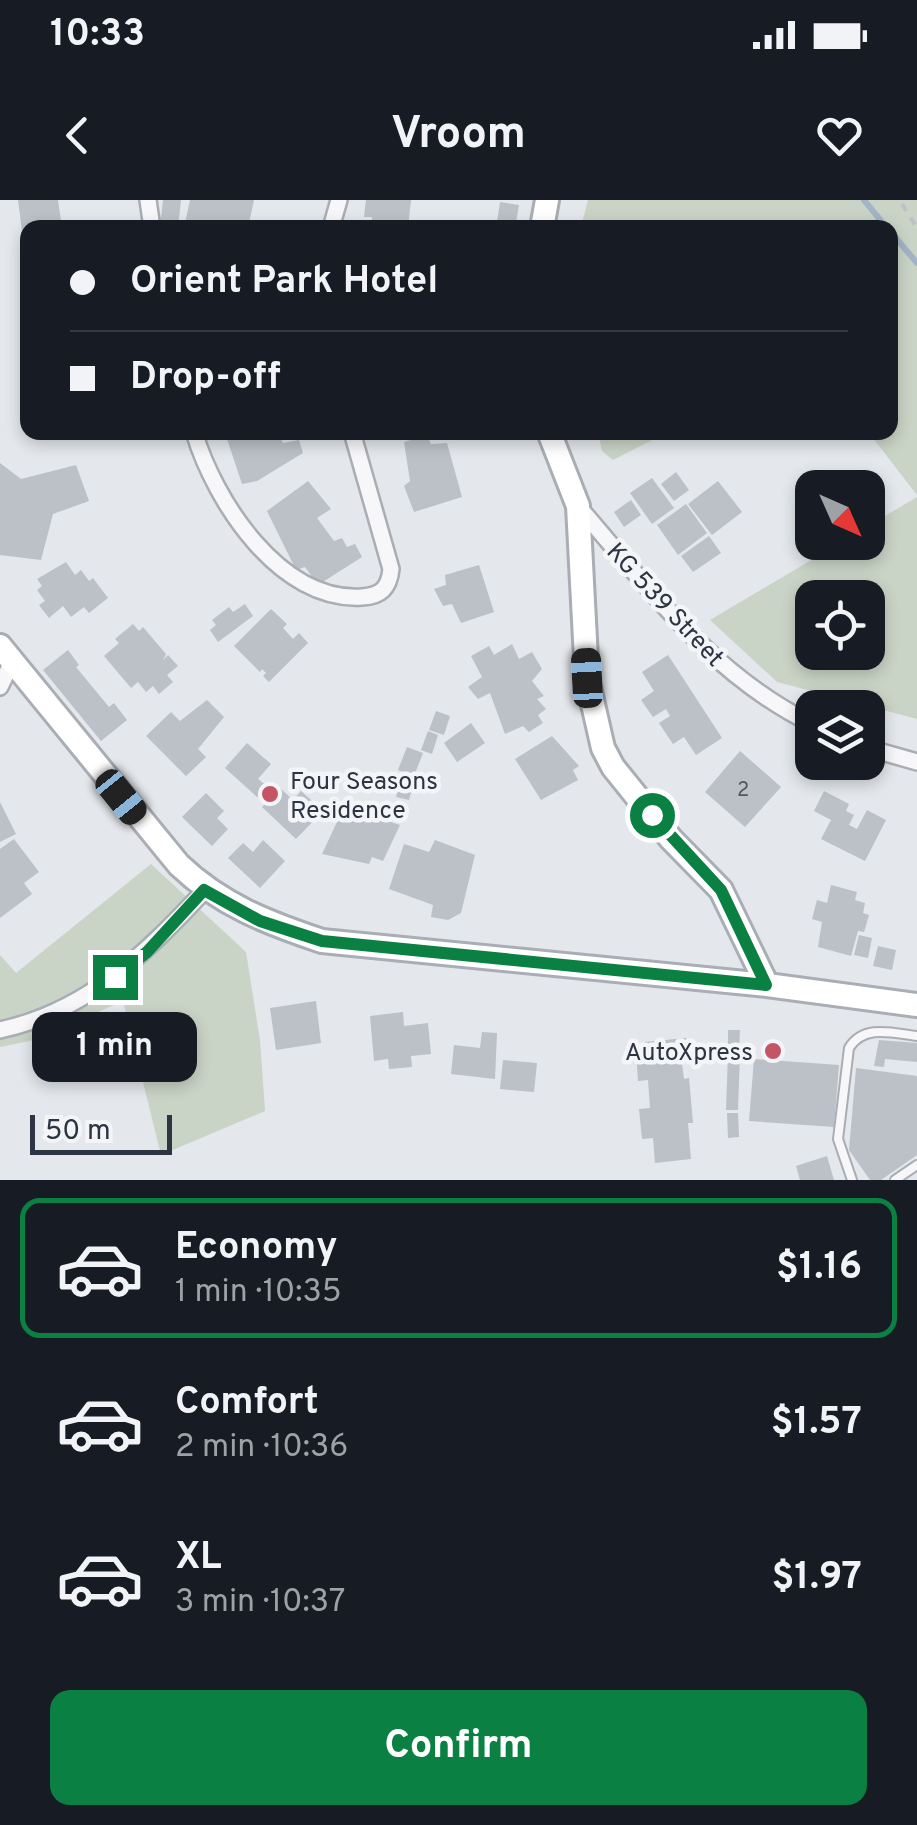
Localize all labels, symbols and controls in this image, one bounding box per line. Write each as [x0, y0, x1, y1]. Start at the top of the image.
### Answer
text: 10:33 [50, 11, 145, 60]
text: Vroom [391, 107, 526, 164]
icon: back [50, 108, 105, 163]
icon: heart [812, 108, 867, 163]
text: Orient Park Hotel [130, 258, 438, 307]
text: Drop-off [130, 354, 281, 403]
north arrow [795, 470, 885, 560]
map controls [795, 470, 885, 780]
street label: KG 539 Street [598, 537, 729, 675]
button: locate [795, 580, 885, 670]
car [570, 647, 604, 709]
button: layers [795, 690, 885, 780]
car [90, 764, 152, 830]
place label: Four Seasons Residence [290, 767, 438, 828]
house number: 2 [737, 778, 749, 804]
marker: Four Seasons Residence [259, 783, 281, 805]
route start [630, 793, 675, 838]
route end [93, 955, 138, 1000]
callout: 1 min [32, 1012, 198, 1082]
text: 1 min [76, 1027, 153, 1067]
place label: AutoXpress [625, 1038, 753, 1070]
marker: AutoXpress [762, 1040, 784, 1062]
scale bar [30, 1110, 172, 1154]
text: 50 m [45, 1114, 111, 1150]
icon: car [55, 1223, 145, 1313]
text: Economy [175, 1224, 337, 1273]
text: $1.16 [776, 1244, 862, 1293]
text: 1 min · 10:35 [175, 1273, 342, 1313]
icon: car [55, 1378, 145, 1468]
text: Comfort [175, 1379, 319, 1428]
text: $1.57 [771, 1399, 862, 1448]
text: 2 min · 10:36 [175, 1428, 348, 1468]
icon: car [55, 1533, 145, 1623]
text: XL [175, 1534, 222, 1583]
text: $1.97 [771, 1554, 862, 1603]
text: 3 min · 10:37 [175, 1583, 345, 1623]
button: Confirm [50, 1690, 867, 1805]

